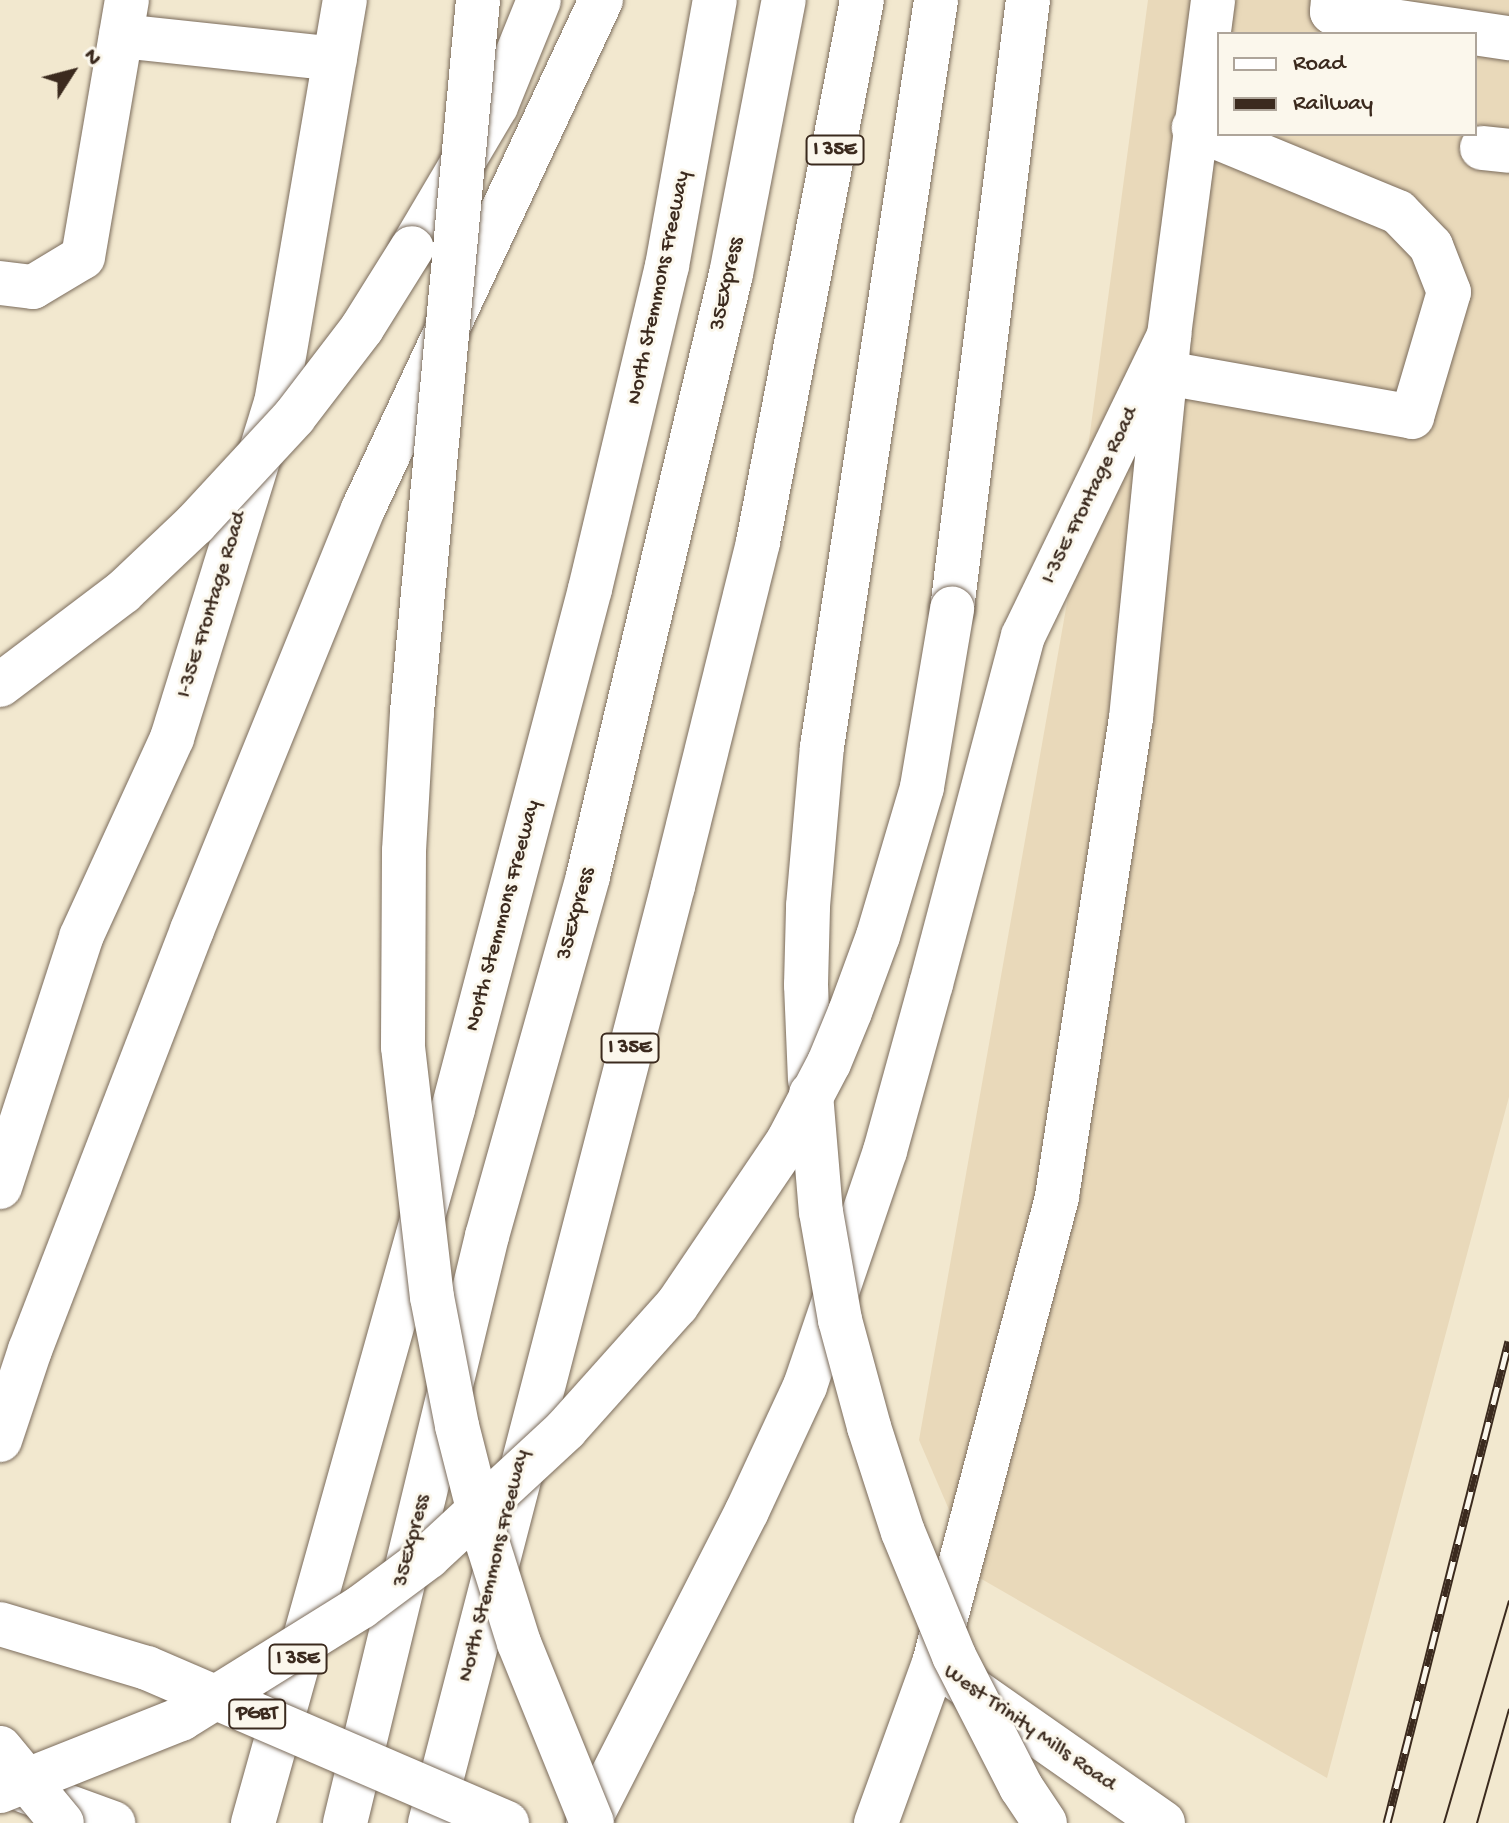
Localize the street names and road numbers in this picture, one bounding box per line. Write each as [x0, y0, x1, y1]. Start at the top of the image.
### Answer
road number: I 35E [805, 134, 865, 166]
street label: North Stemmons Freeway [622, 169, 698, 407]
street label: 35Express [705, 235, 751, 333]
street label: I-35E Frontage Road [1037, 403, 1145, 589]
street label: I-35E Frontage Road [172, 509, 254, 701]
street label: North Stemmons Freeway [460, 797, 548, 1035]
street label: 35Express [552, 865, 602, 963]
road number: I 35E [600, 1032, 660, 1064]
street label: North Stemmons Freeway [453, 1447, 537, 1685]
street label: 35Express [389, 1492, 437, 1590]
road number: I 35E [268, 1643, 328, 1675]
street label: West Trinity Mills Road [938, 1659, 1120, 1799]
road number: PGBT [227, 1698, 287, 1730]

